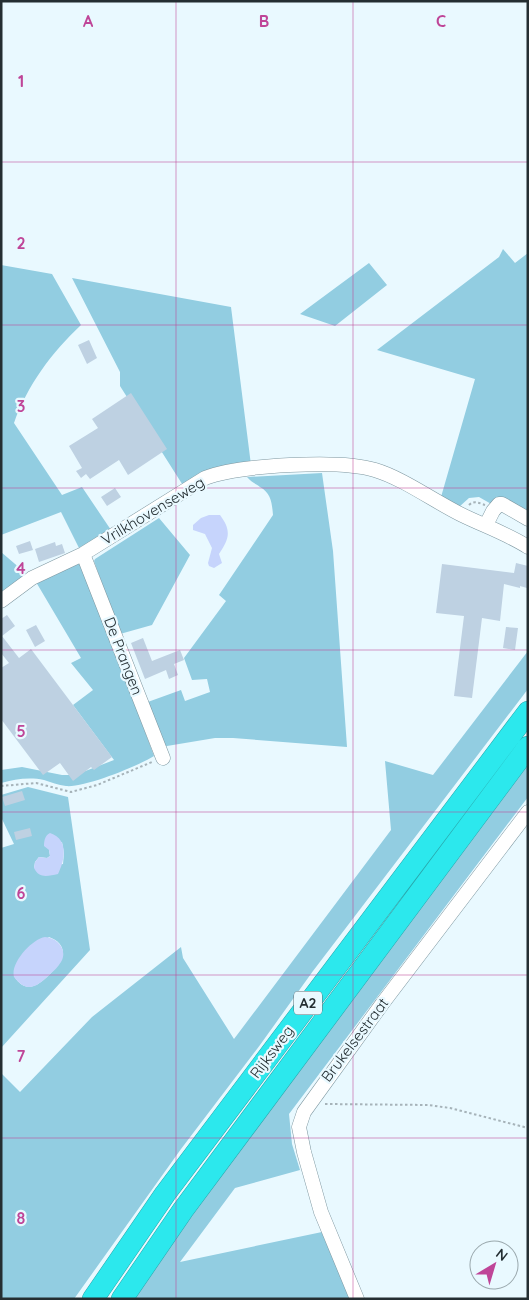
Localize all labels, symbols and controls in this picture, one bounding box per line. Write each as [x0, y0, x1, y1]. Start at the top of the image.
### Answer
text: A [83, 11, 94, 31]
text: B [259, 11, 269, 31]
text: C [436, 11, 446, 31]
text: 1 [18, 71, 24, 91]
text: 2 [16, 233, 26, 253]
text: 3 [17, 396, 25, 416]
street label: Vrilkhovenseweg [98, 472, 208, 549]
text: 4 [16, 558, 26, 578]
street label: De Prangen [100, 614, 147, 697]
text: 5 [16, 721, 26, 741]
text: 6 [17, 883, 26, 903]
road number: A2 [294, 991, 322, 1014]
street label: Brukelsestraat [317, 994, 392, 1085]
street label: Rijksweg [246, 1021, 298, 1082]
text: 7 [17, 1046, 26, 1066]
text: 8 [17, 1208, 26, 1228]
north arrow [469, 1240, 519, 1290]
text: N [492, 1244, 512, 1265]

